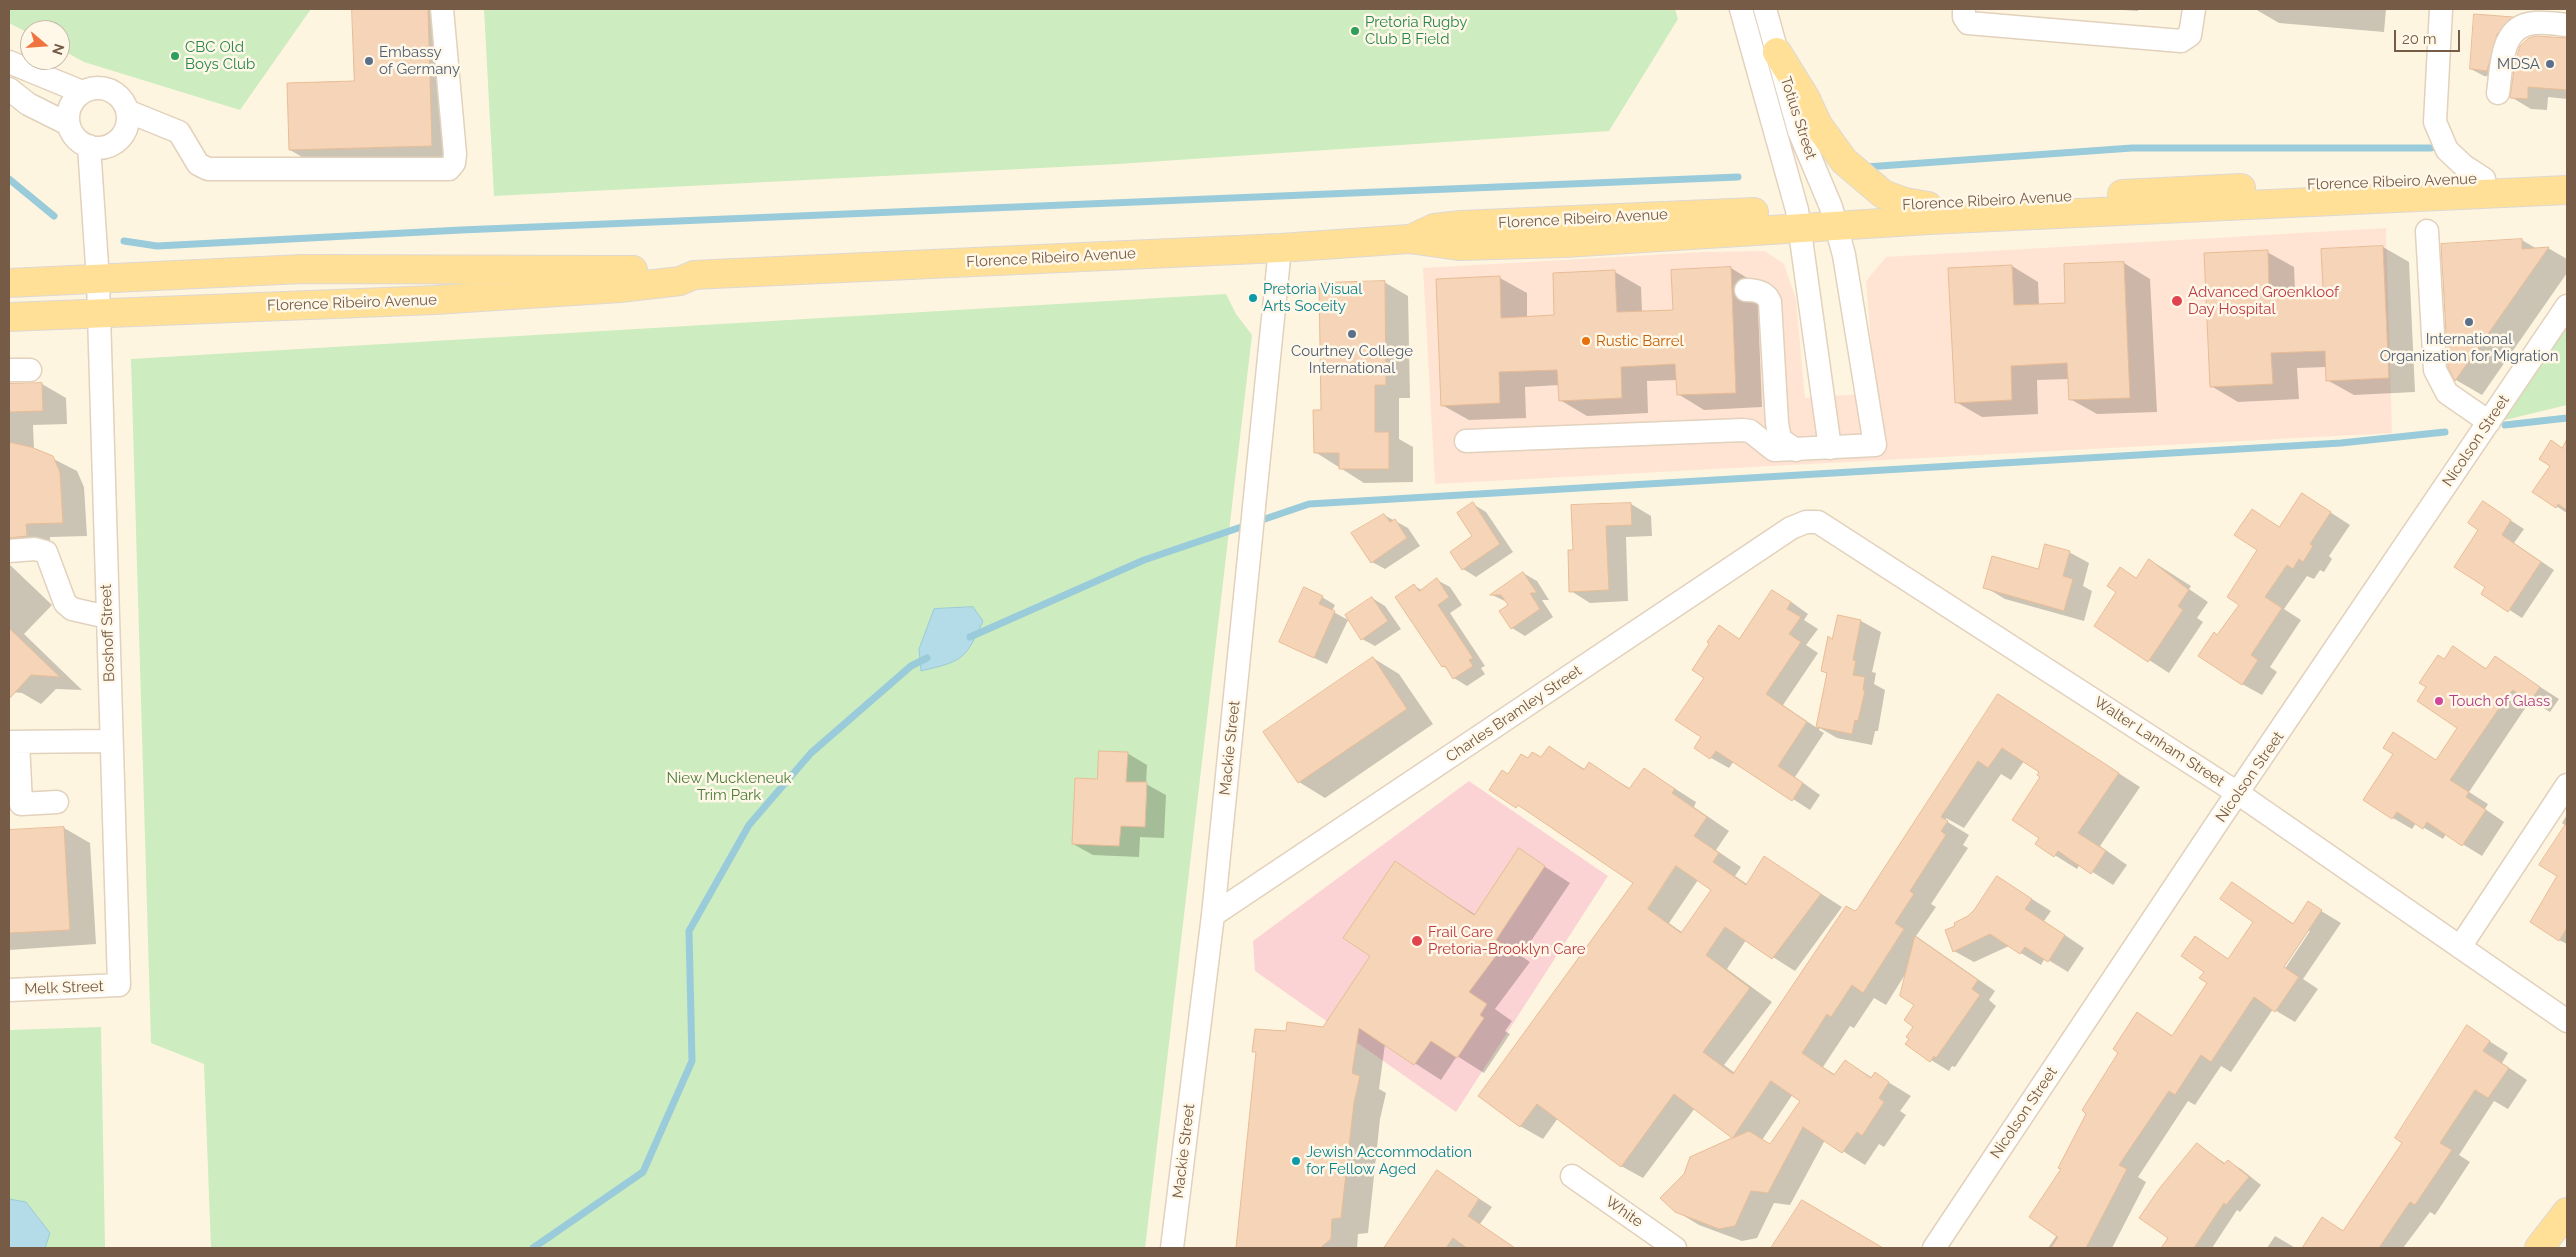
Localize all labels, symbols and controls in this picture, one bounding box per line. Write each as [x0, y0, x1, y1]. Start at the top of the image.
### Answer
place label: Pretoria Rugby Club B Field [1365, 13, 1467, 48]
north arrow [20, 20, 70, 70]
scale bar [2396, 20, 2462, 52]
marker: Pretoria Rugby Club B Field [1349, 25, 1361, 37]
text: 20 m [2402, 30, 2437, 48]
place label: CBC Old Boys Club [185, 38, 255, 73]
text: N [49, 42, 68, 57]
place label: Embassy of Germany [379, 43, 460, 78]
marker: CBC Old Boys Club [169, 50, 181, 62]
marker: Embassy of Germany [363, 55, 375, 67]
place label: MDSA [2497, 55, 2540, 73]
marker: MDSA [2544, 58, 2556, 70]
street label: Totius Street [1776, 74, 1820, 162]
street label: Florence Ribeiro Avenue [2307, 170, 2477, 194]
street label: Florence Ribeiro Avenue [1902, 188, 2072, 214]
street label: Florence Ribeiro Avenue [1498, 206, 1668, 232]
street label: Florence Ribeiro Avenue [966, 245, 1136, 271]
place label: Pretoria Visual Arts Soceity [1263, 280, 1362, 315]
place label: Advanced Groenkloof Day Hospital [2188, 283, 2339, 318]
street label: Florence Ribeiro Avenue [267, 291, 437, 315]
marker: Pretoria Visual Arts Soceity [1247, 292, 1259, 304]
marker: Advanced Groenkloof Day Hospital [2170, 294, 2184, 308]
marker: International Organization for Migration [2463, 316, 2475, 328]
marker: Courtney College International [1346, 328, 1358, 340]
place label: International Organization for Migration [2380, 330, 2558, 365]
place label: Rustic Barrel [1596, 332, 1684, 350]
marker: Rustic Barrel [1580, 335, 1592, 347]
place label: Courtney College International [1291, 342, 1413, 377]
street label: Nicolson Street [2439, 392, 2513, 490]
street label: Boshoff Street [97, 584, 119, 682]
street label: Charles Bramley Street [1443, 662, 1585, 766]
place label: Touch of Glass [2449, 692, 2550, 710]
street label: Walter Lanham Street [2090, 693, 2228, 791]
marker: Touch of Glass [2433, 695, 2445, 707]
street label: Mackie Street [1216, 700, 1244, 796]
street label: Nicolson Street [2212, 728, 2288, 826]
park label: Niew Muckleneuk Trim Park [666, 769, 792, 804]
place label: Frail Care Pretoria-Brooklyn Care [1428, 923, 1586, 958]
marker: Frail Care Pretoria-Brooklyn Care [1410, 934, 1424, 948]
street label: Melk Street [24, 978, 104, 998]
street label: Nicolson Street [1987, 1064, 2061, 1162]
street label: Mackie Street [1169, 1103, 1199, 1199]
place label: Jewish Accommodation for Fellow Aged [1306, 1143, 1472, 1178]
marker: Jewish Accommodation for Fellow Aged [1290, 1155, 1302, 1167]
street label: White [1602, 1193, 1646, 1231]

